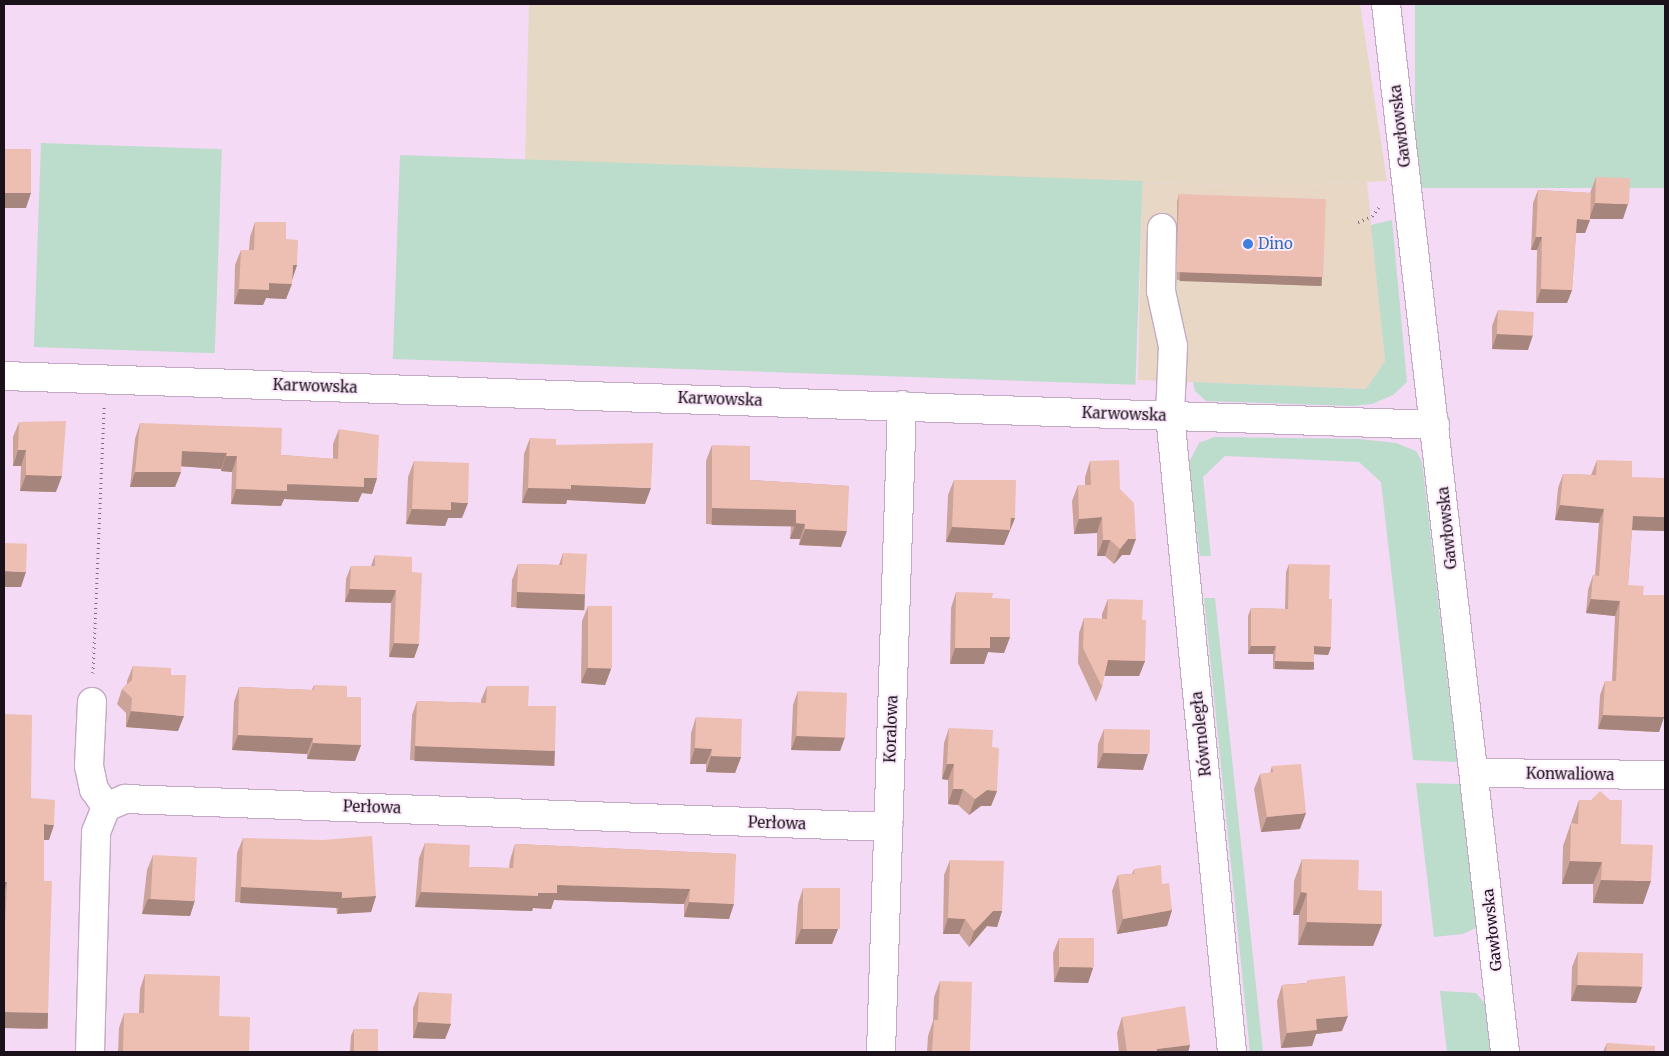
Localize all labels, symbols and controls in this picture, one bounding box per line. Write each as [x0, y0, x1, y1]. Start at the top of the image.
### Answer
street label: Gawłowska [1386, 84, 1414, 168]
place label: Dino [1258, 235, 1293, 253]
marker: Dino [1242, 238, 1254, 250]
street label: Karwowska [272, 376, 358, 396]
street label: Karwowska [677, 389, 763, 409]
street label: Karwowska [1081, 404, 1167, 424]
street label: Gawłowska [1434, 486, 1460, 570]
street label: Równoległa [1188, 691, 1214, 777]
street label: Koralowa [881, 695, 901, 763]
street label: Konwaliowa [1526, 764, 1614, 784]
street label: Perłowa [343, 797, 401, 817]
street label: Perłowa [748, 813, 806, 833]
street label: Gawłowska [1479, 888, 1505, 972]

